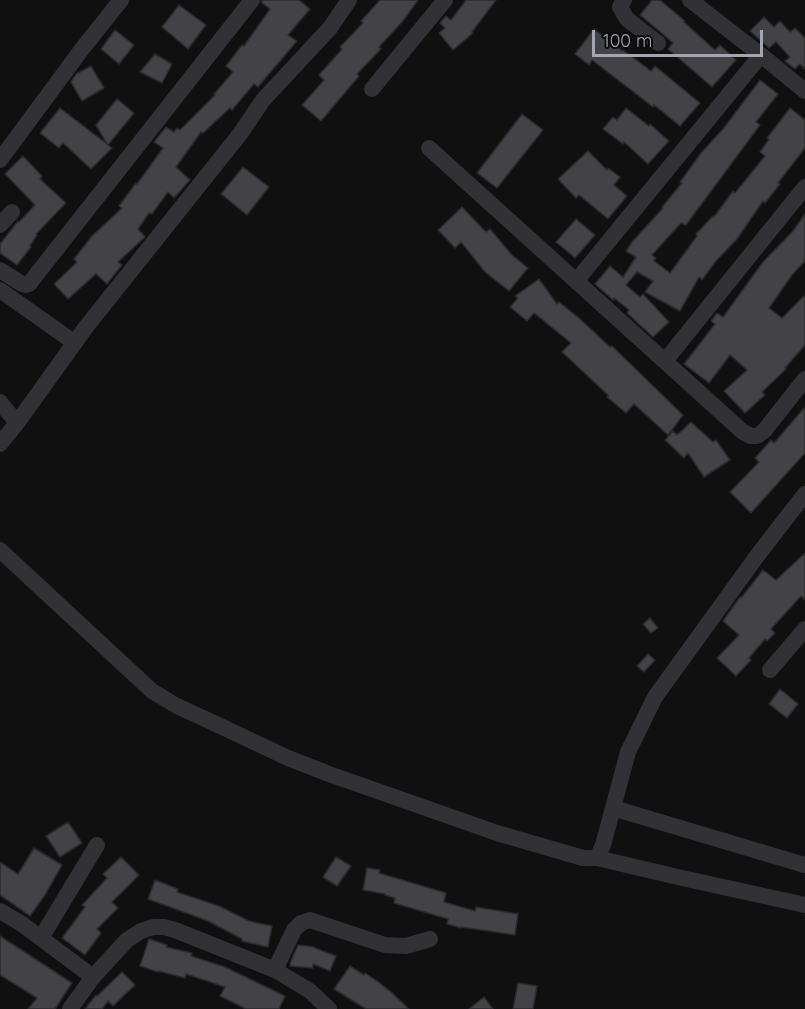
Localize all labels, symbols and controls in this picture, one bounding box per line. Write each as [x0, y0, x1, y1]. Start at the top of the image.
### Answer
scale bar [595, 18, 766, 56]
text: 100 m [603, 29, 652, 52]

